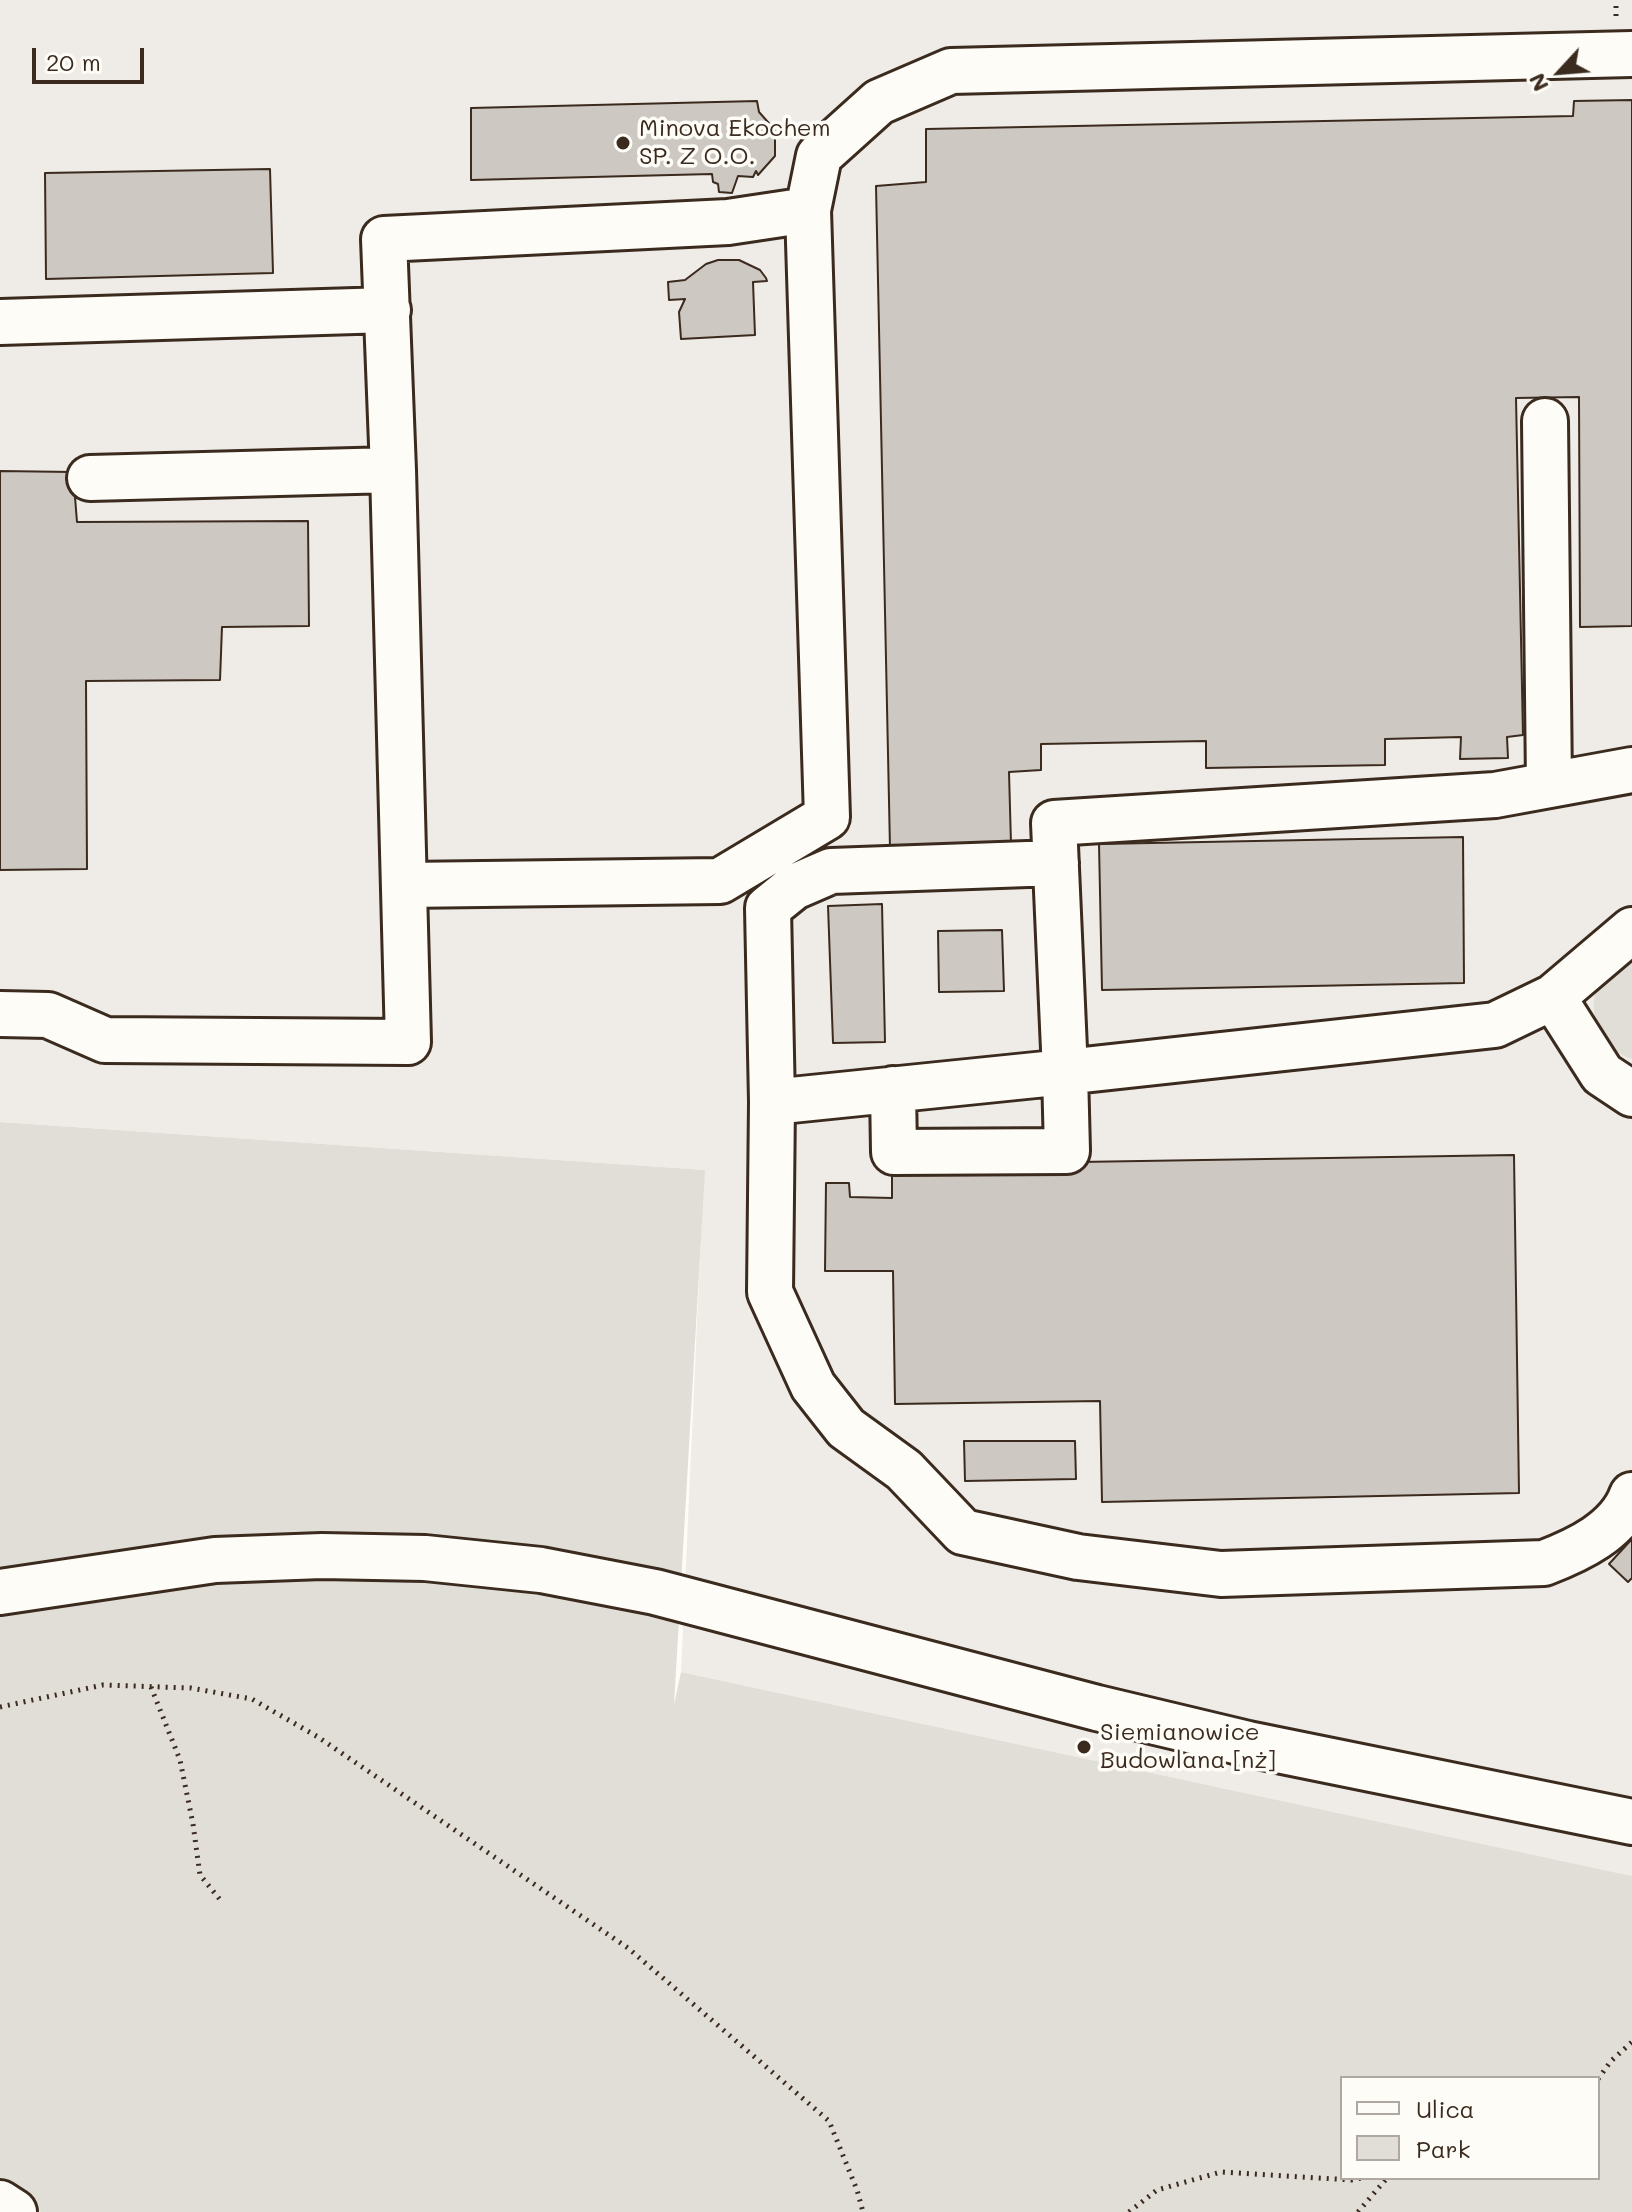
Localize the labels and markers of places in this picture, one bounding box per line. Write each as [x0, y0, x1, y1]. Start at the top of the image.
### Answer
place label: Minova Ekochem SP. Z O.O. [639, 115, 831, 171]
marker: Minova Ekochem SP. Z O.O. [614, 134, 632, 152]
place label: Siemianowice Budowlana [nż] [1100, 1719, 1276, 1775]
marker: Siemianowice Budowlana [nż] [1075, 1738, 1093, 1756]

